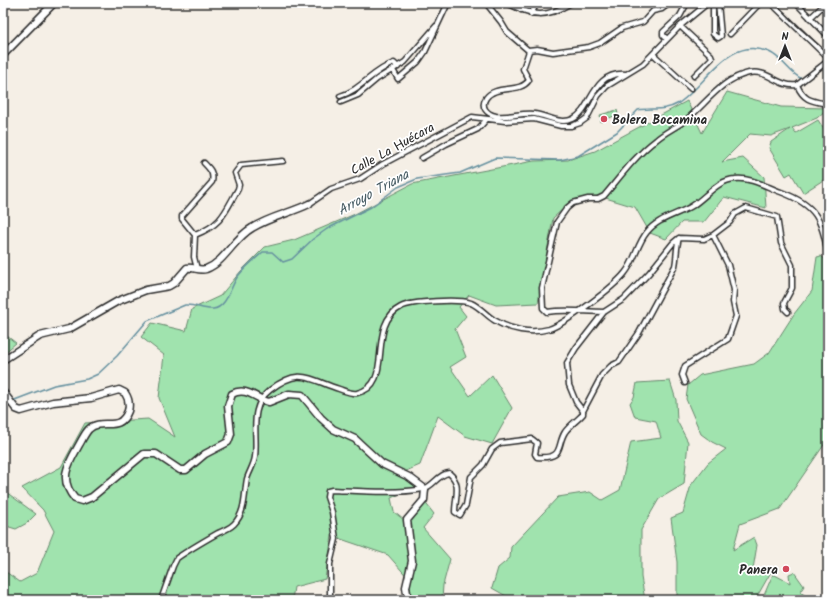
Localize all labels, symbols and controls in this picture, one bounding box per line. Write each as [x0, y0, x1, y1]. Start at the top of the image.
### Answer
north arrow [765, 26, 805, 66]
text: N [782, 28, 789, 46]
place label: Bolera Bocamina [612, 110, 707, 131]
marker: Bolera Bocamina [599, 114, 609, 124]
street label: Calle La Ḥuécara [347, 118, 439, 181]
water label: Arroyo Triana [334, 163, 414, 222]
place label: Panera [739, 560, 778, 581]
marker: Panera [781, 564, 791, 574]

